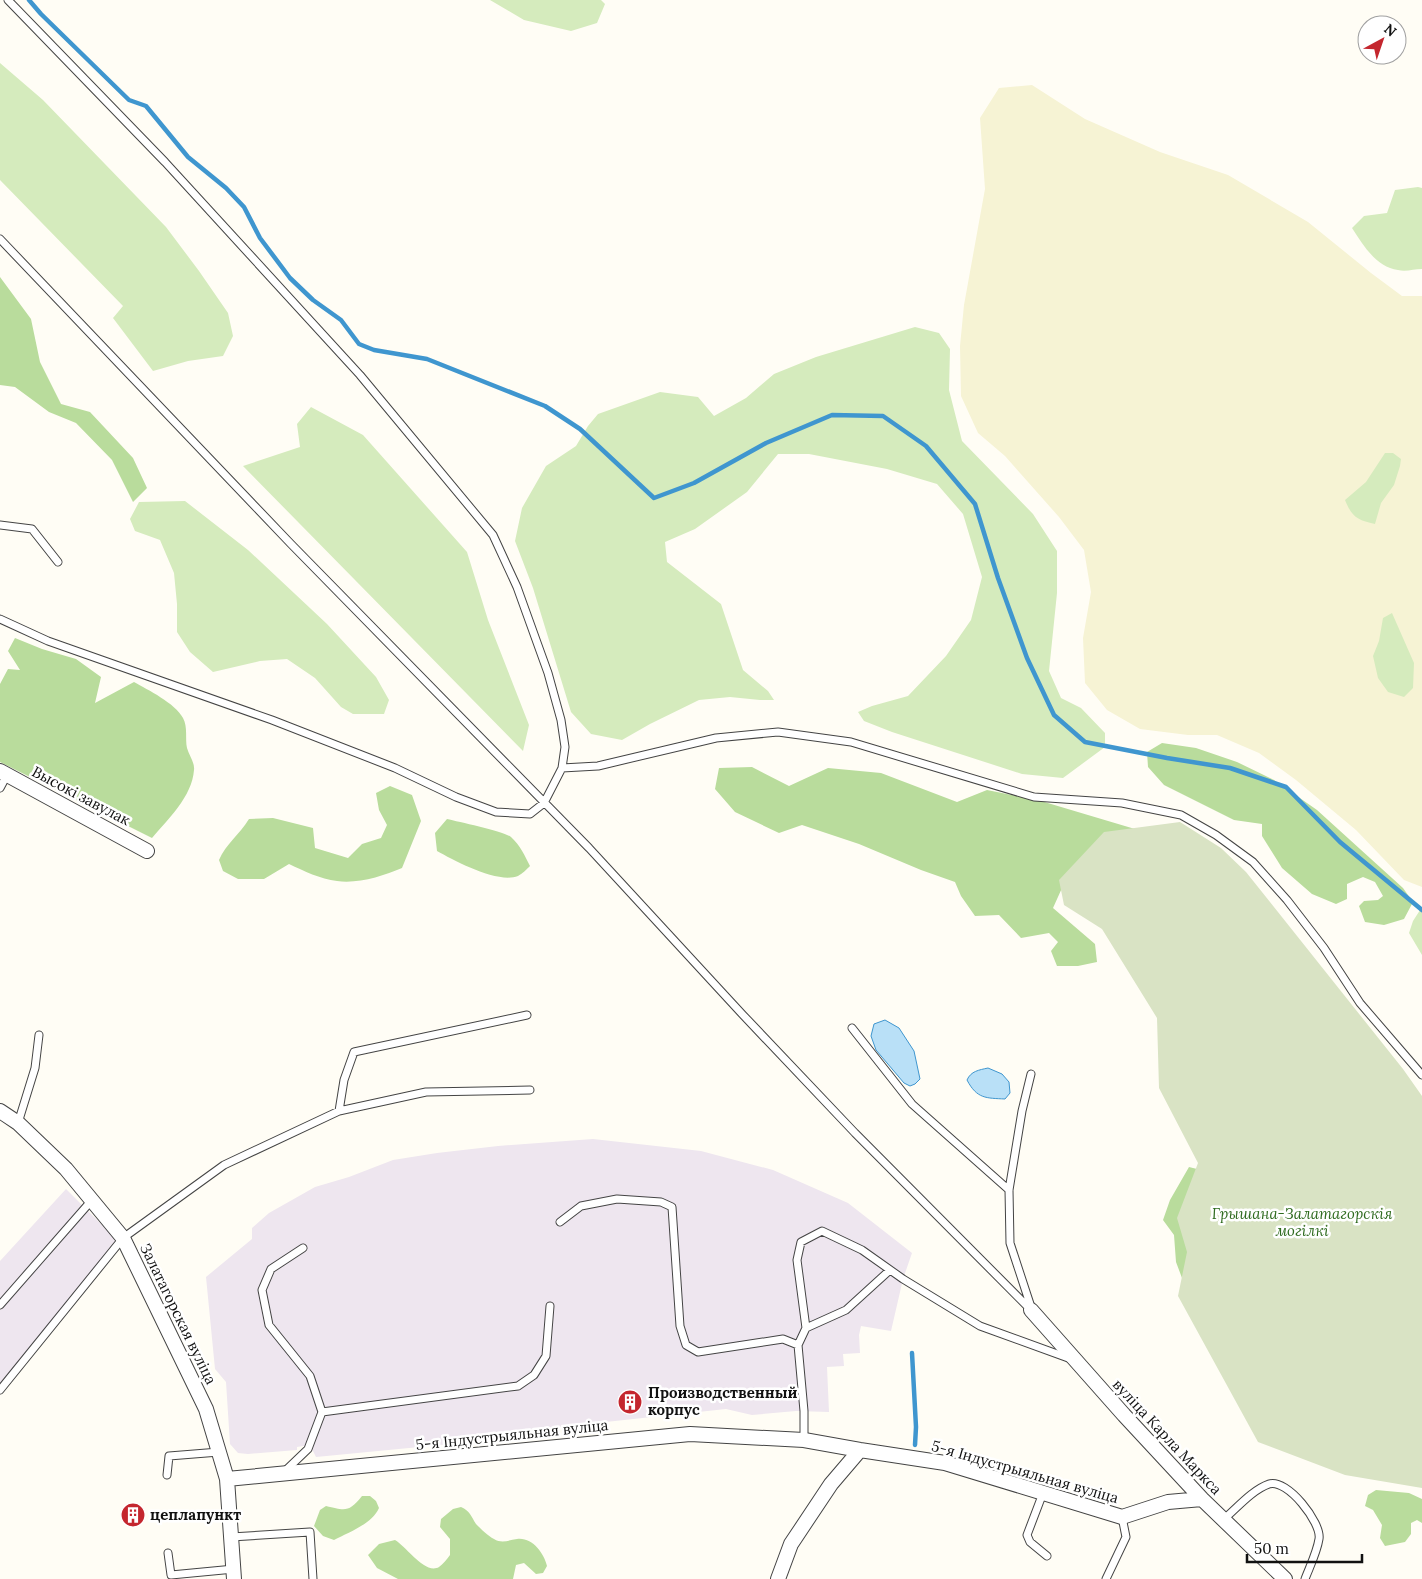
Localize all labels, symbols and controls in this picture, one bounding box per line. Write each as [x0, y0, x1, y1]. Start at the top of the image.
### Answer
north arrow [1357, 15, 1407, 65]
text: N [1380, 20, 1400, 41]
street label: Высокі завулак [29, 762, 134, 829]
park label: Грышана-Залатагорскія могілкі [1212, 1204, 1393, 1240]
street label: Залатагорская вуліца [136, 1240, 221, 1388]
street label: вуліца Карла Маркса [1109, 1375, 1226, 1499]
place label: Производственный корпус [648, 1383, 798, 1419]
building icon: Производственный корпус [617, 1389, 643, 1415]
street label: 5-я Індустрыяльная вуліца [415, 1415, 609, 1454]
street label: 5-я Індустрыяльная вуліца [929, 1436, 1121, 1507]
building icon: цеплапункт [120, 1502, 146, 1528]
place label: цеплапункт [150, 1505, 241, 1524]
scale bar [1247, 1532, 1362, 1564]
text: 50 m [1254, 1539, 1289, 1558]

